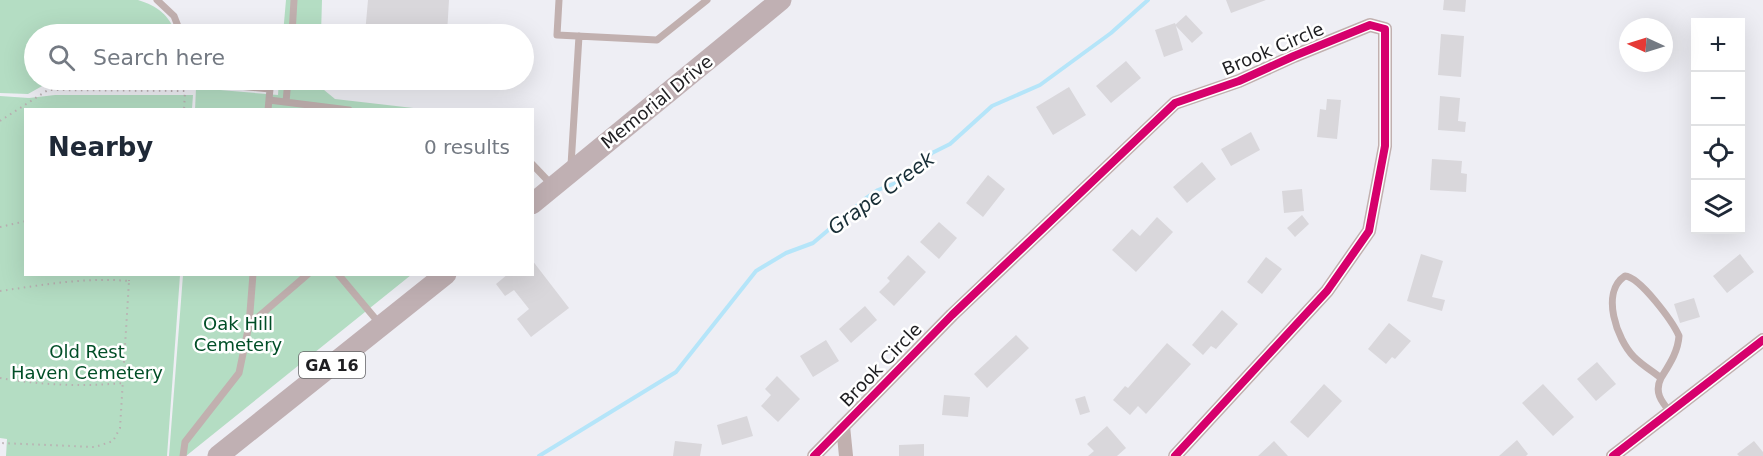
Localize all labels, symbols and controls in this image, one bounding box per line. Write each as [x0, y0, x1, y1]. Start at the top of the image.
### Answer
street label: Brook Circle [1219, 18, 1327, 79]
north arrow [1619, 18, 1673, 72]
map controls [1691, 18, 1745, 234]
button: + [1691, 18, 1745, 72]
search box [24, 24, 534, 90]
icon: search [45, 41, 78, 74]
text: Search here [93, 45, 225, 70]
street label: Memorial Drive [597, 50, 717, 153]
button: − [1691, 72, 1745, 126]
button: locate [1691, 126, 1745, 180]
text: Nearby [48, 132, 153, 162]
text: 0 results [424, 135, 510, 159]
water label: Grape Creek [823, 146, 940, 240]
button: layers [1691, 180, 1745, 234]
park label: Oak Hill Cemetery [194, 313, 283, 355]
street label: Brook Circle [836, 318, 926, 411]
park label: Old Rest Haven Cemetery [11, 341, 163, 383]
road number: GA 16 [299, 352, 365, 378]

